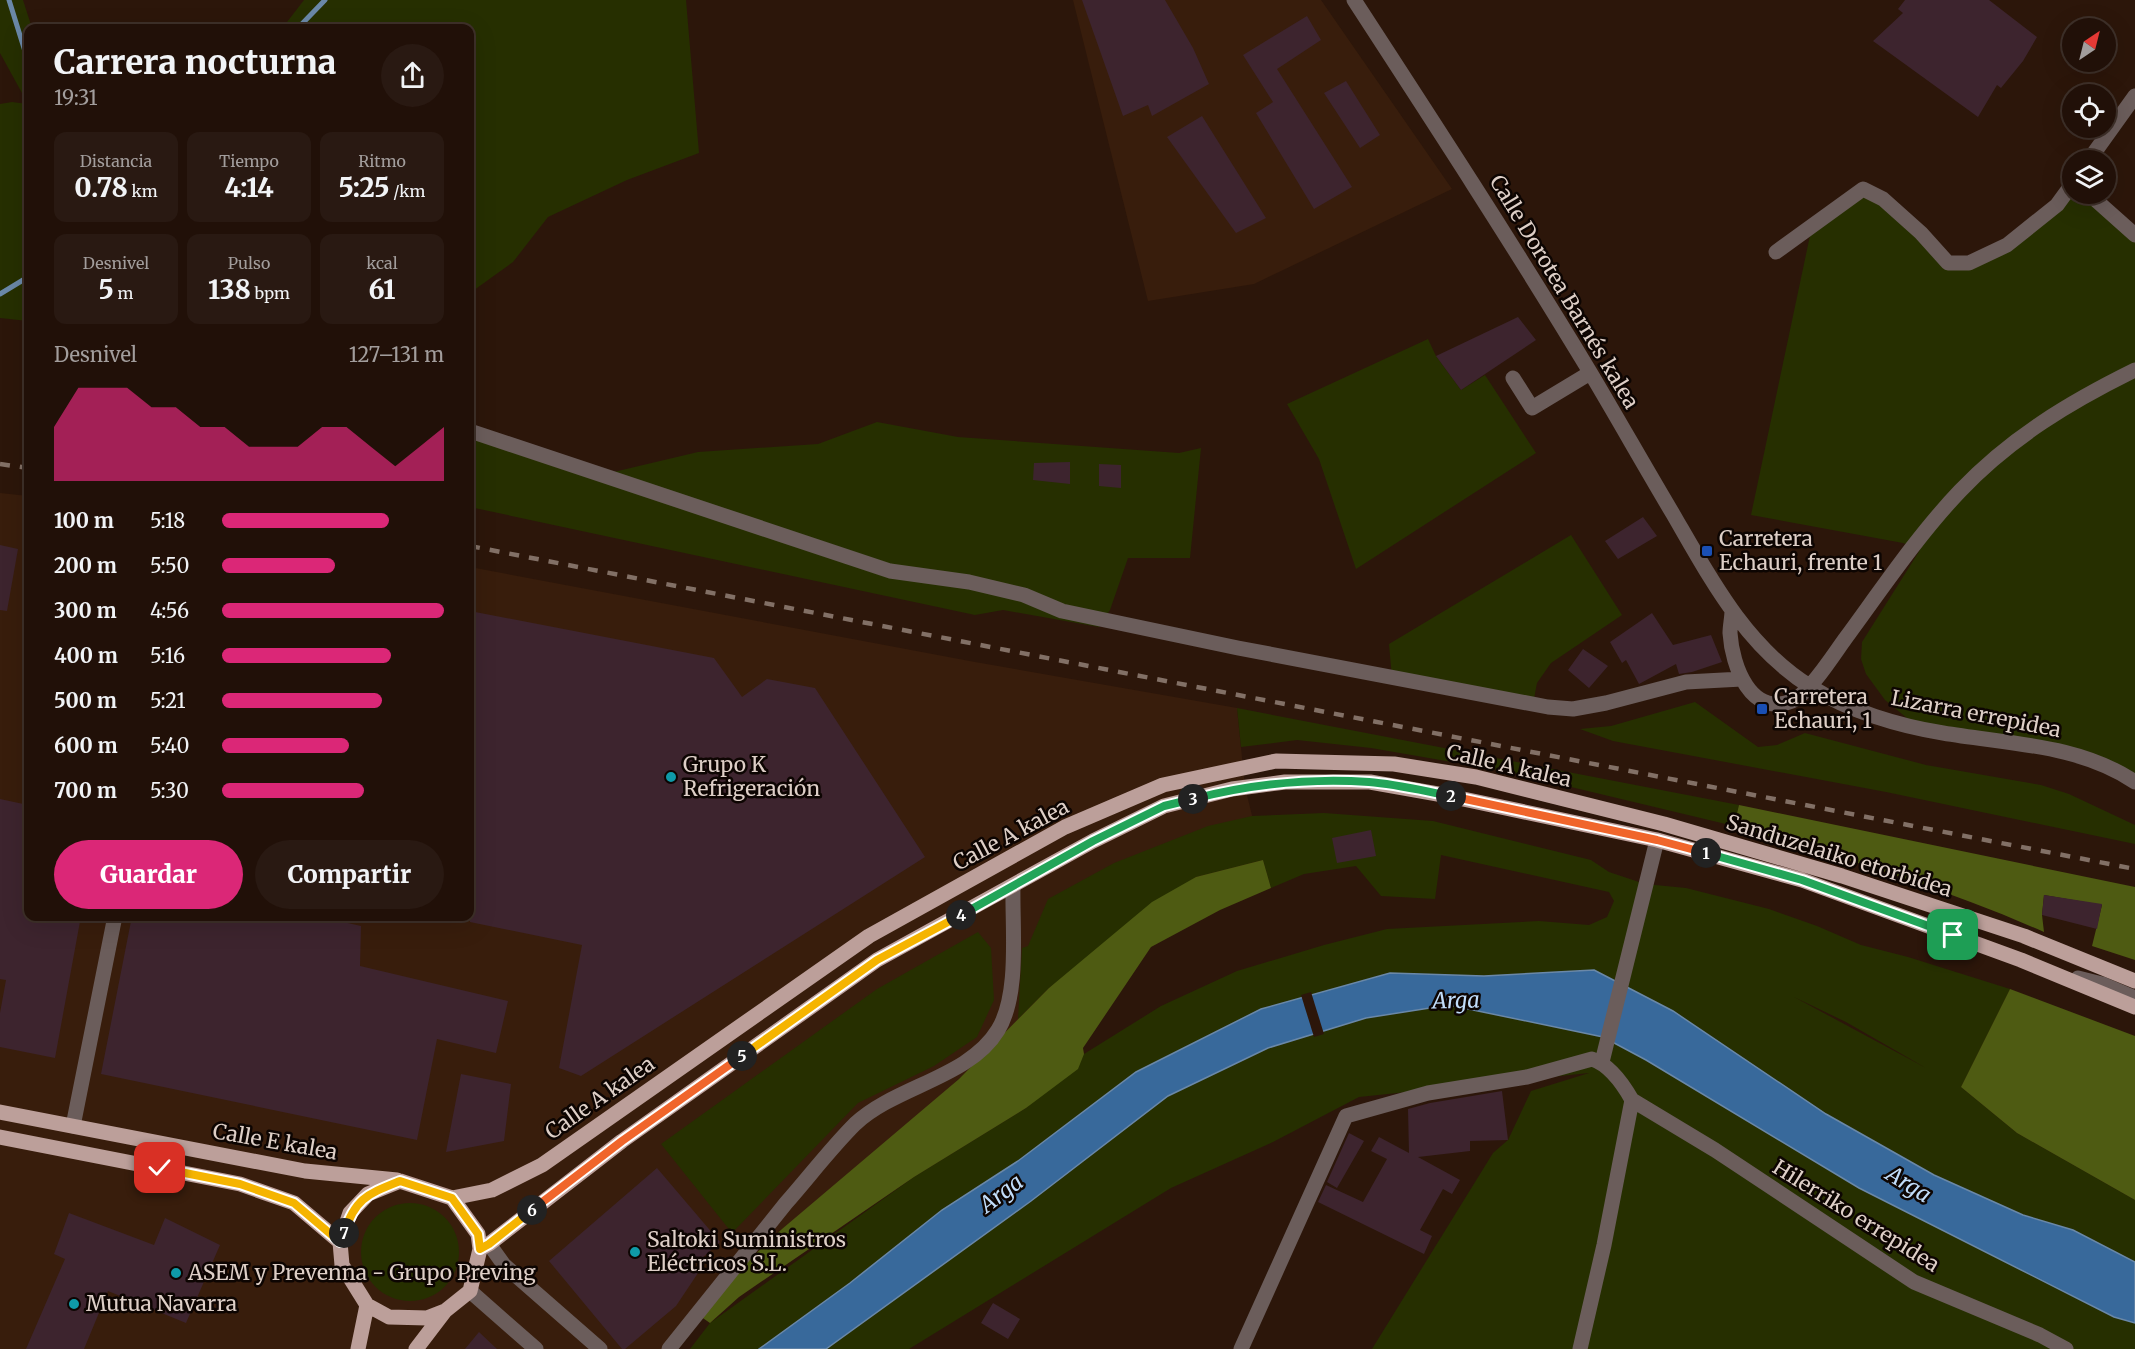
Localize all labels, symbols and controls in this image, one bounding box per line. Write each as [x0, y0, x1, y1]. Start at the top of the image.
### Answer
north arrow [2062, 18, 2116, 72]
map controls [2062, 18, 2116, 204]
text: Carrera nocturna [54, 42, 336, 83]
button: share [381, 44, 444, 107]
button: locate [2062, 84, 2116, 138]
text: 19:31 [54, 85, 98, 110]
button: layers [2062, 150, 2116, 204]
text: Distancia [80, 151, 152, 171]
text: Tiempo [219, 151, 279, 171]
text: Ritmo [358, 151, 406, 171]
street label: Calle Dorotea Barnés kalea [1484, 170, 1645, 413]
text: 0.78 [74, 171, 128, 204]
text: 4:14 [224, 171, 274, 204]
text: 5:25 [339, 171, 389, 204]
text: km [128, 181, 158, 201]
text: /km [389, 181, 425, 201]
text: Desnivel [83, 253, 149, 273]
text: Pulso [228, 253, 270, 273]
text: kcal [366, 253, 398, 273]
text: 5 [99, 273, 114, 306]
text: 138 [208, 273, 251, 306]
text: 61 [369, 273, 395, 306]
text: m [114, 283, 133, 303]
text: bpm [251, 283, 290, 303]
text: Desnivel [54, 342, 137, 367]
text: 127–131 m [349, 342, 444, 367]
text: 100 m [54, 508, 114, 533]
text: 5:18 [150, 508, 185, 533]
place label: Carretera Echauri, frente 1 [1719, 525, 1882, 576]
marker: Carretera Echauri, frente 1 [1700, 544, 1714, 558]
text: 200 m [54, 553, 117, 578]
text: 5:50 [150, 553, 189, 578]
text: 300 m [54, 598, 117, 623]
text: 4:56 [150, 598, 189, 623]
text: 400 m [54, 643, 118, 668]
text: 5:16 [150, 643, 185, 668]
place label: Carretera Echauri, 1 [1774, 683, 1872, 734]
street label: Lizarra errepidea [1889, 684, 2063, 743]
text: 500 m [54, 688, 117, 713]
text: 5:21 [150, 688, 186, 713]
marker: Carretera Echauri, 1 [1755, 702, 1769, 716]
text: 600 m [54, 733, 118, 758]
text: 5:40 [150, 733, 190, 758]
street label: Calle A kalea [1444, 738, 1574, 793]
place label: Grupo K Refrigeración [683, 751, 820, 802]
marker: Grupo K Refrigeración [664, 770, 678, 784]
text: 700 m [54, 778, 117, 803]
text: 5:30 [150, 778, 189, 803]
pin: 2 [1436, 781, 1466, 811]
pin: 3 [1178, 784, 1208, 814]
text: 2 [1446, 786, 1456, 806]
text: 3 [1188, 789, 1198, 809]
street label: Calle A kalea [948, 793, 1073, 876]
street label: Sanduzelaiko etorbidea [1723, 808, 1955, 903]
pin: 1 [1691, 838, 1721, 868]
button: Guardar [54, 840, 243, 909]
button: Compartir [255, 840, 444, 909]
text: 1 [1702, 843, 1710, 863]
pin: 4 [946, 900, 976, 930]
text: 4 [956, 905, 966, 925]
pin [1927, 909, 1978, 960]
icon: arrive [1936, 918, 1969, 951]
water label: Arga [1430, 986, 1480, 1014]
pin: 5 [727, 1041, 757, 1071]
text: 5 [737, 1046, 747, 1066]
street label: Calle A kalea [540, 1050, 660, 1145]
street label: Calle E kalea [211, 1117, 339, 1166]
pin [134, 1142, 185, 1193]
icon: check [143, 1151, 176, 1184]
street label: Hilerriko errepidea [1768, 1153, 1945, 1278]
water label: Arga [1880, 1158, 1937, 1208]
water label: Arga [972, 1168, 1028, 1220]
pin: 6 [517, 1195, 547, 1225]
text: 6 [527, 1200, 537, 1220]
pin: 7 [329, 1218, 359, 1248]
text: 7 [339, 1223, 349, 1243]
place label: Saltoki Suministros Eléctricos S.L. [647, 1226, 846, 1277]
marker: Saltoki Suministros Eléctricos S.L. [628, 1245, 642, 1259]
place label: ASEM y Prevenna - Grupo Preving [187, 1259, 536, 1286]
marker: ASEM y Prevenna - Grupo Preving [169, 1266, 183, 1280]
place label: Mutua Navarra [86, 1290, 237, 1317]
marker: Mutua Navarra [67, 1297, 81, 1311]

